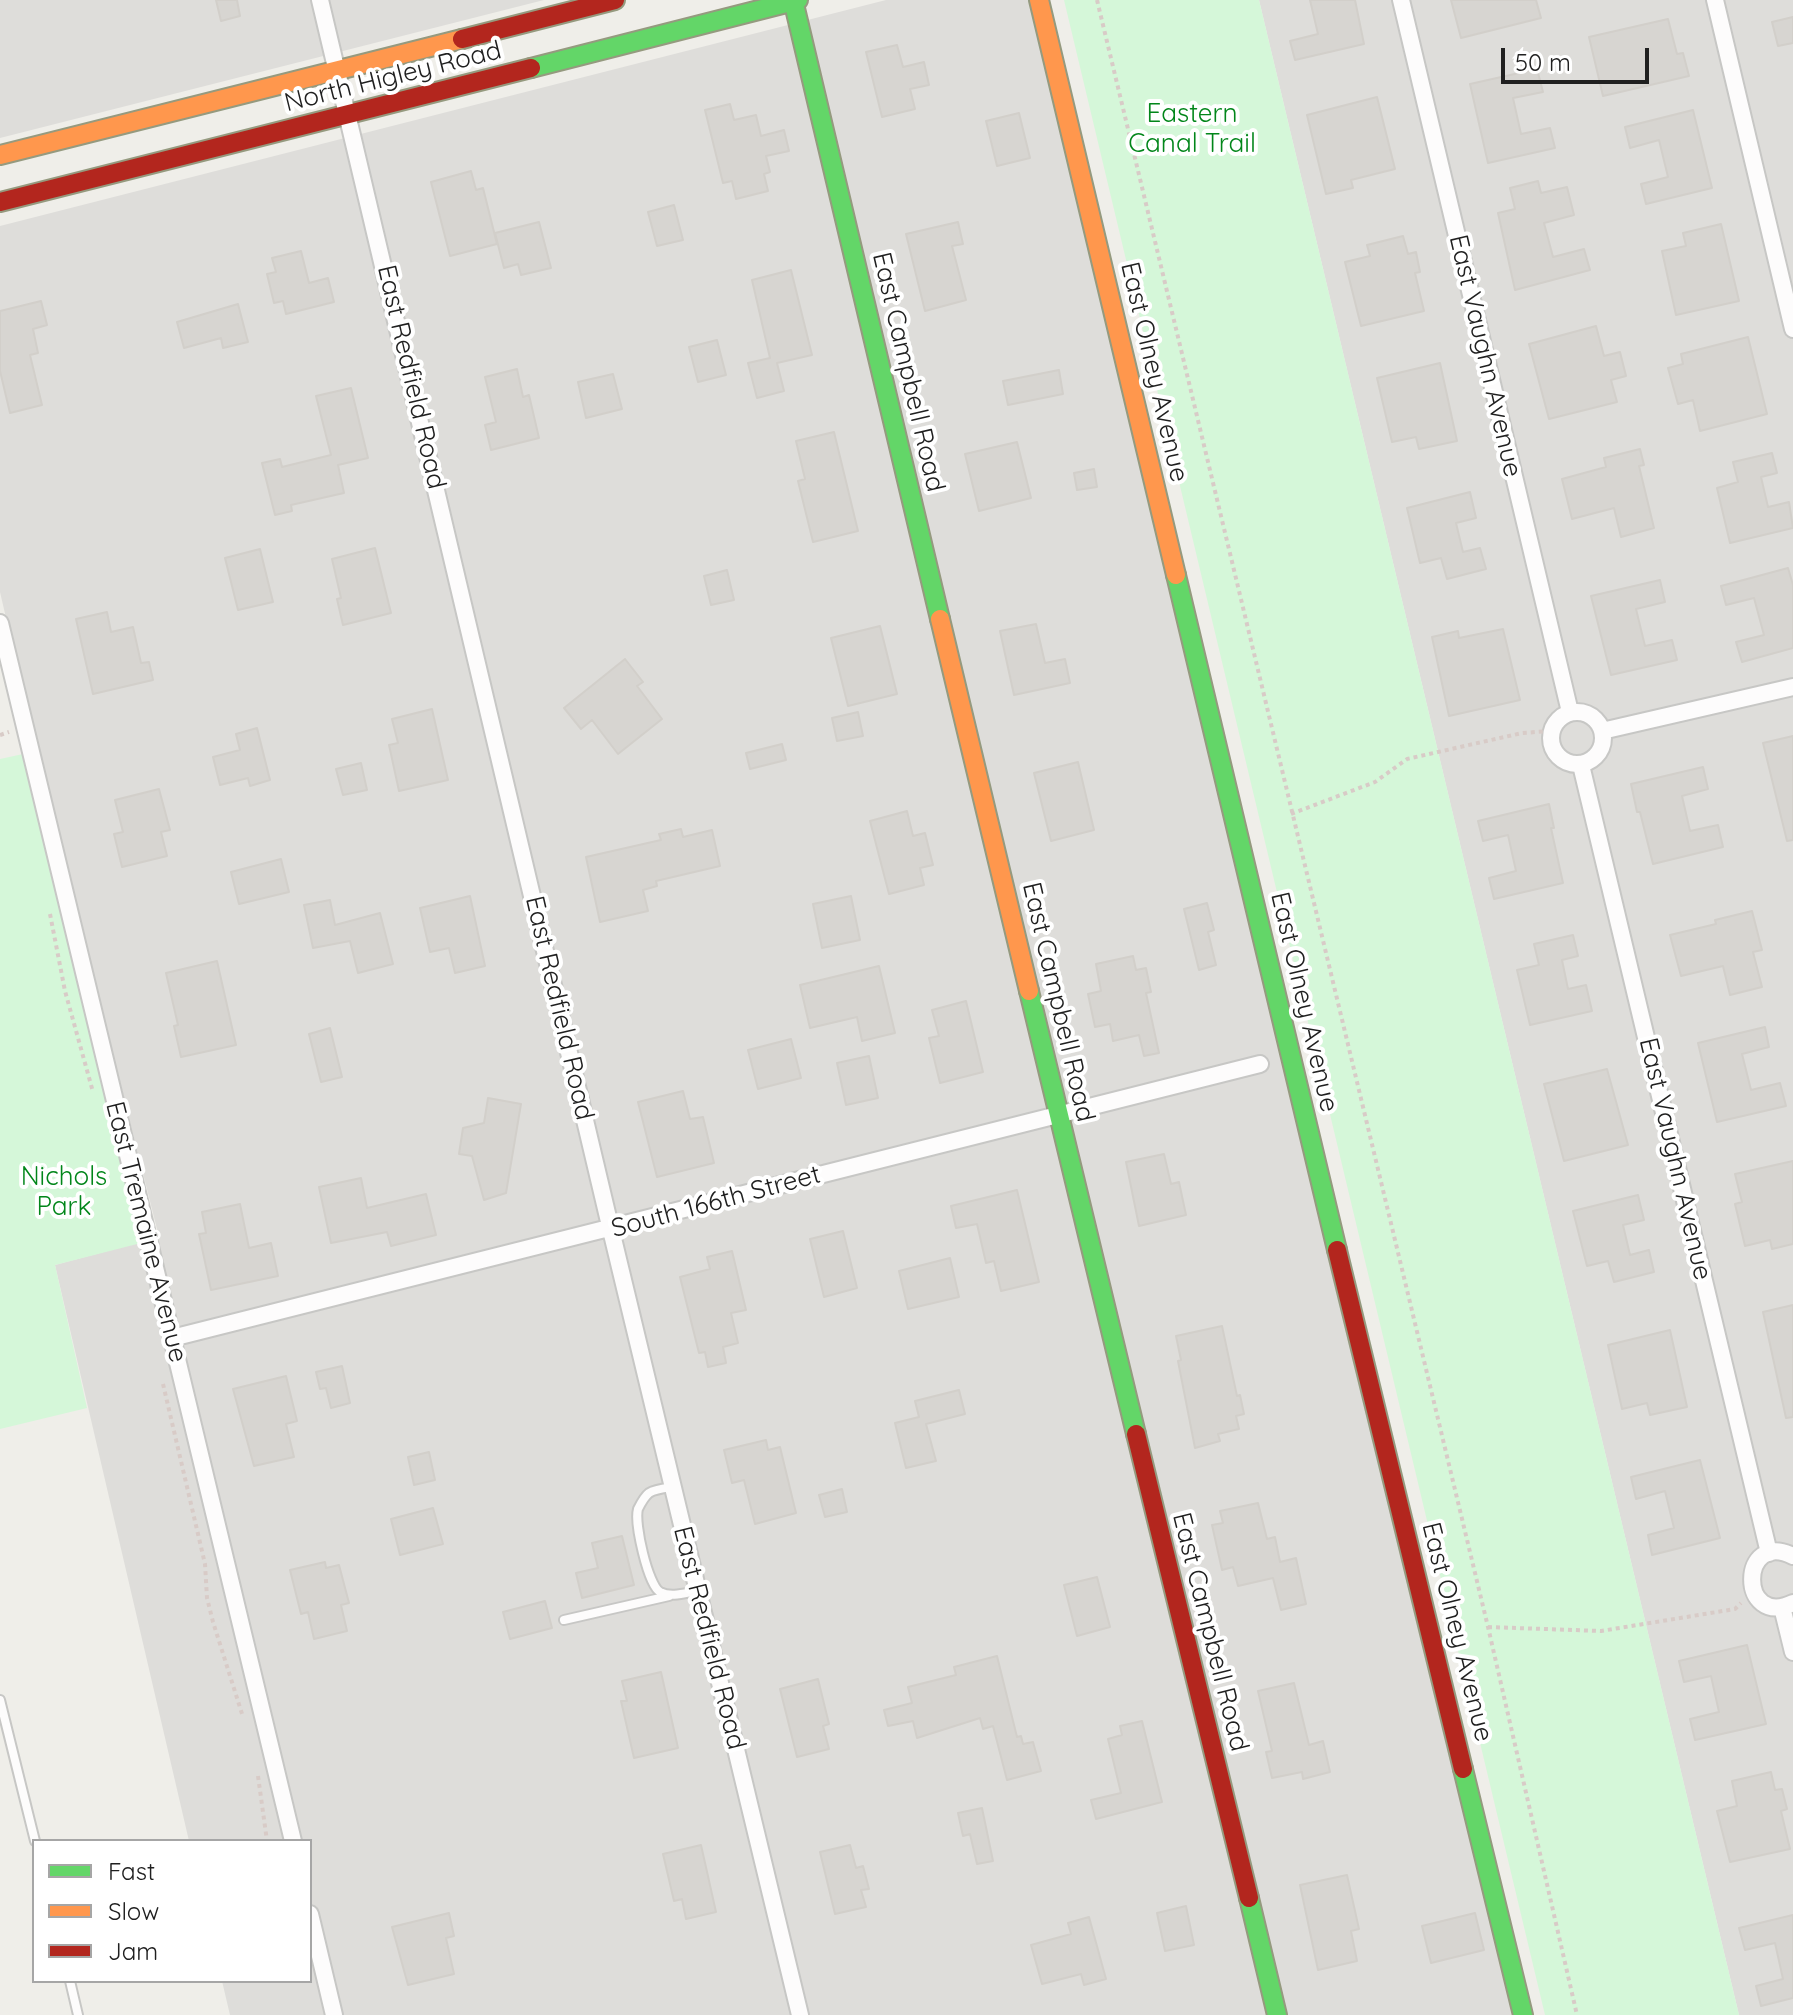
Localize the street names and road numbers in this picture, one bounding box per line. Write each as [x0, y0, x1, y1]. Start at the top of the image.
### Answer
street label: North Higley Road [281, 35, 505, 119]
street label: East Vaughn Avenue [1442, 232, 1528, 480]
street label: East Campbell Road [865, 249, 951, 495]
street label: East Olney Avenue [1114, 259, 1194, 485]
street label: East Redfield Road [370, 262, 452, 492]
street label: East Campbell Road [1015, 879, 1101, 1125]
street label: East Olney Avenue [1264, 889, 1344, 1115]
street label: East Redfield Road [518, 893, 600, 1123]
street label: East Vaughn Avenue [1632, 1035, 1718, 1283]
street label: East Tremaine Avenue [98, 1098, 194, 1366]
street label: South 166th Street [608, 1159, 824, 1245]
street label: East Campbell Road [1165, 1509, 1255, 1755]
street label: East Olney Avenue [1415, 1519, 1499, 1745]
street label: East Redfield Road [666, 1523, 752, 1753]

